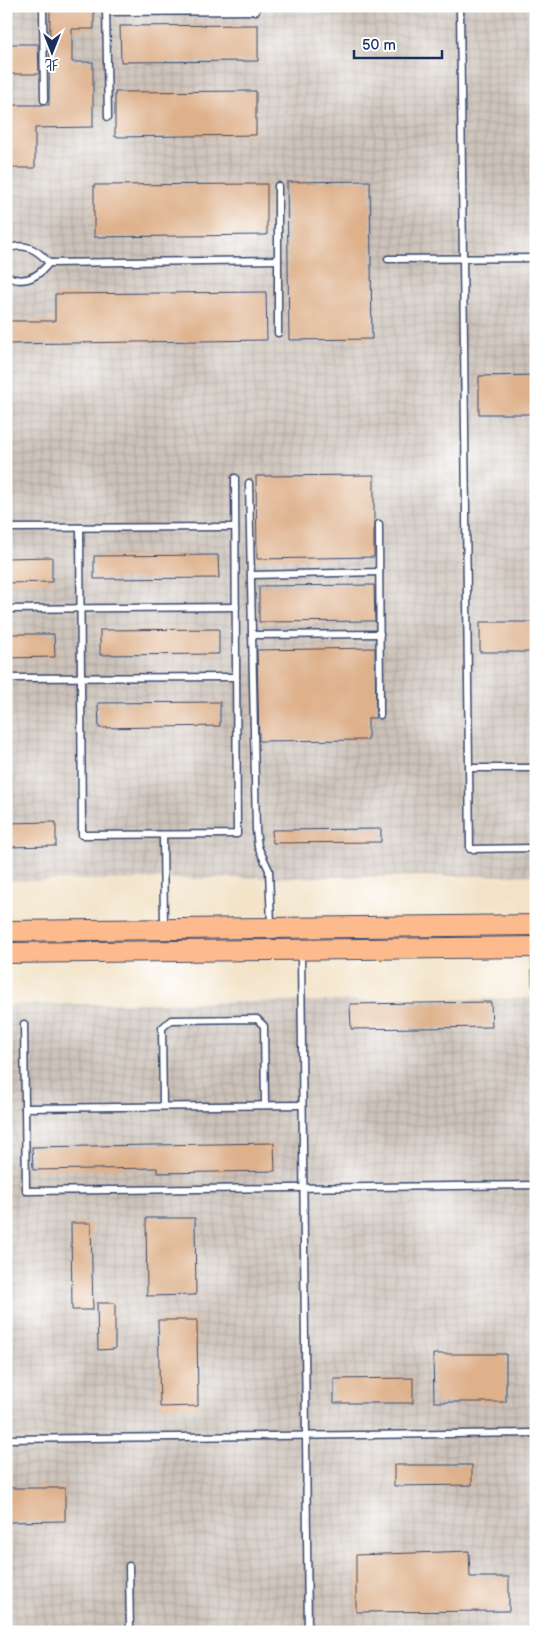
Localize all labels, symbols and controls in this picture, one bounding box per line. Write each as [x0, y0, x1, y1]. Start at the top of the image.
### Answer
north arrow [28, 28, 78, 78]
scale bar [354, 28, 442, 60]
text: 50 m [362, 36, 396, 55]
text: 北 [45, 56, 59, 73]

